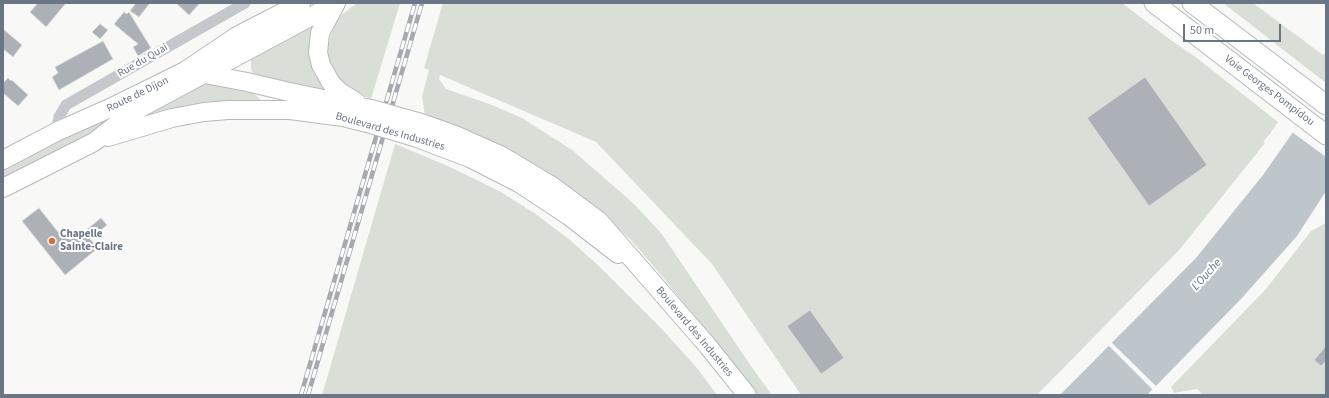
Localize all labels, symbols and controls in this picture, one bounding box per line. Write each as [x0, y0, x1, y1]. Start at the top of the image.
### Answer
scale bar [1185, 16, 1283, 42]
text: 50 m [1190, 22, 1214, 39]
street label: Rue du Quai [116, 41, 170, 81]
street label: Voie Georges Pompidou [1221, 53, 1317, 129]
street label: Route de Dijon [105, 74, 171, 116]
street label: Boulevard des Industries [334, 110, 446, 154]
place label: Chapelle Sainte-Claire [60, 228, 123, 254]
marker: Chapelle Sainte-Claire [47, 236, 57, 246]
water label: L'Ouche [1189, 256, 1225, 294]
street label: Boulevard des Industries [653, 284, 735, 380]

